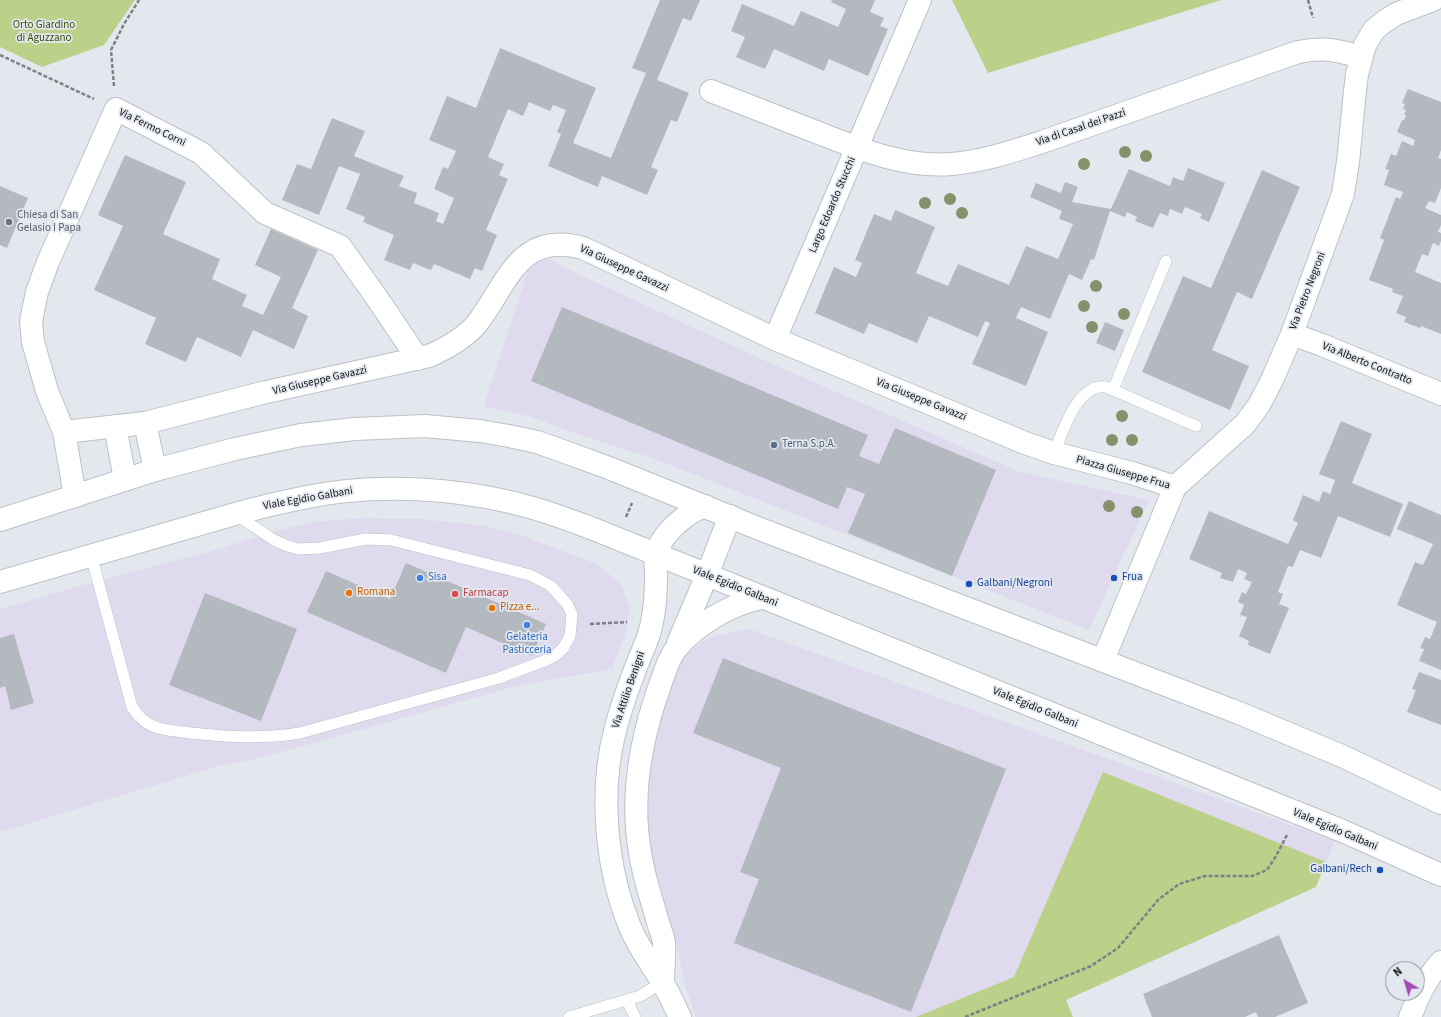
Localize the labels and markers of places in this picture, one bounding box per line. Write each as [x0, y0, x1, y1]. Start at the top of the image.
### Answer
place label: Chiesa di San Gelasio I Papa [17, 209, 81, 235]
marker: Chiesa di San Gelasio I Papa [4, 217, 14, 227]
place label: Terna S.p.A. [782, 438, 836, 452]
marker: Terna S.p.A. [769, 440, 779, 450]
place label: Sisa [428, 571, 447, 585]
place label: Frua [1122, 571, 1143, 585]
marker: Sisa [415, 573, 425, 583]
marker: Frua [1109, 573, 1119, 583]
place label: Galbani/Negroni [977, 577, 1053, 591]
marker: Galbani/Negroni [964, 579, 974, 589]
place label: Romana [357, 586, 395, 600]
place label: Farmacap [463, 587, 509, 601]
marker: Romana [344, 588, 354, 598]
marker: Farmacap [450, 589, 460, 599]
place label: Pizza e... [500, 601, 539, 615]
marker: Pizza e... [487, 603, 497, 613]
marker: Gelateria Pasticceria [522, 620, 532, 630]
place label: Gelateria Pasticceria [502, 631, 552, 657]
place label: Galbani/Rech [1310, 863, 1372, 877]
marker: Galbani/Rech [1375, 865, 1385, 875]

